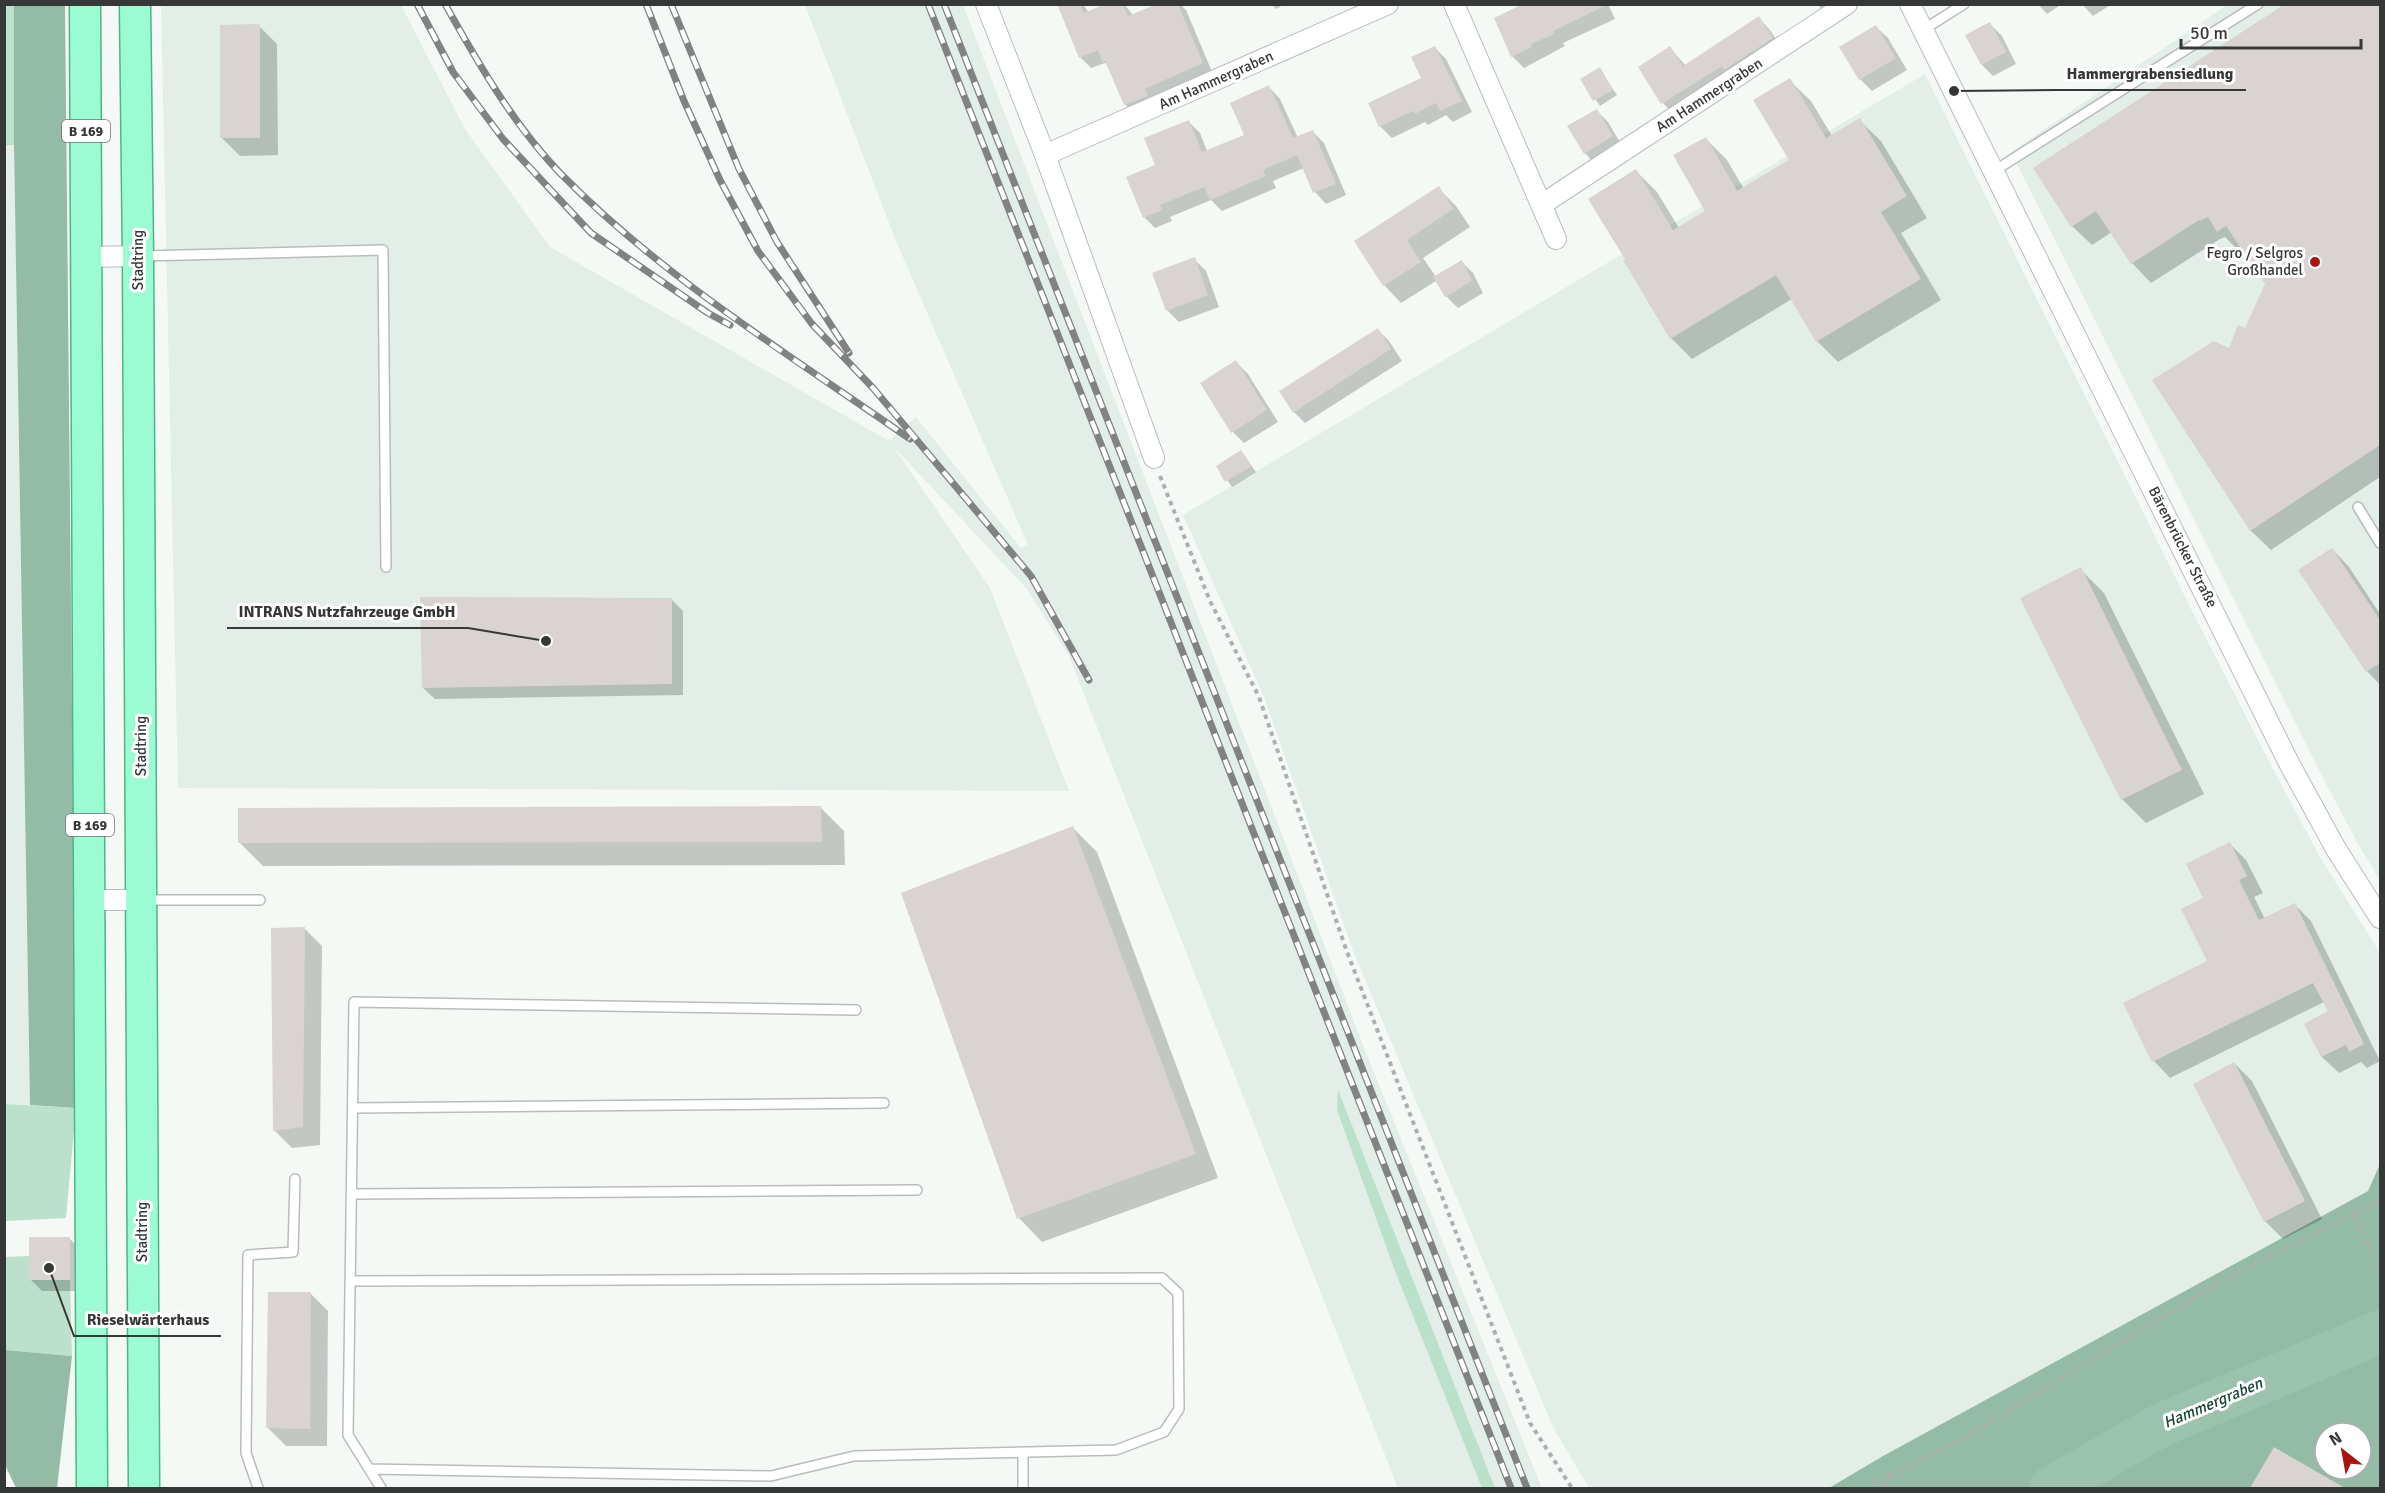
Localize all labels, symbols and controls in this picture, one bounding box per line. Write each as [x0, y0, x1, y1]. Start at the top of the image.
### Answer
scale bar [2181, 12, 2361, 50]
text: 50 m [2190, 22, 2228, 44]
street label: Am Hammergraben [1156, 47, 1276, 113]
street label: Am Hammergraben [1652, 54, 1766, 136]
callout: Hammergrabensiedlung [2055, 56, 2246, 90]
text: Hammergrabensiedlung [2067, 64, 2234, 84]
road number: B 169 [62, 120, 110, 142]
street label: Stadtring [129, 230, 147, 290]
place label: Fegro / Selgros Großhandel [2207, 244, 2303, 279]
marker: Fegro / Selgros Großhandel [2308, 255, 2322, 269]
street label: Bärenbrücker Straße [2145, 484, 2221, 610]
callout: INTRANS Nutzfahrzeuge GmbH [227, 594, 468, 628]
text: INTRANS Nutzfahrzeuge GmbH [238, 602, 456, 622]
street label: Stadtring [132, 716, 150, 776]
road number: B 169 [66, 814, 114, 836]
street label: Stadtring [133, 1202, 151, 1262]
callout: Rieselwärterhaus [74, 1302, 221, 1336]
text: Rieselwärterhaus [87, 1310, 209, 1330]
water label: Hammergraben [2160, 1373, 2267, 1433]
north arrow [2313, 1421, 2373, 1481]
text: N [2326, 1428, 2346, 1450]

